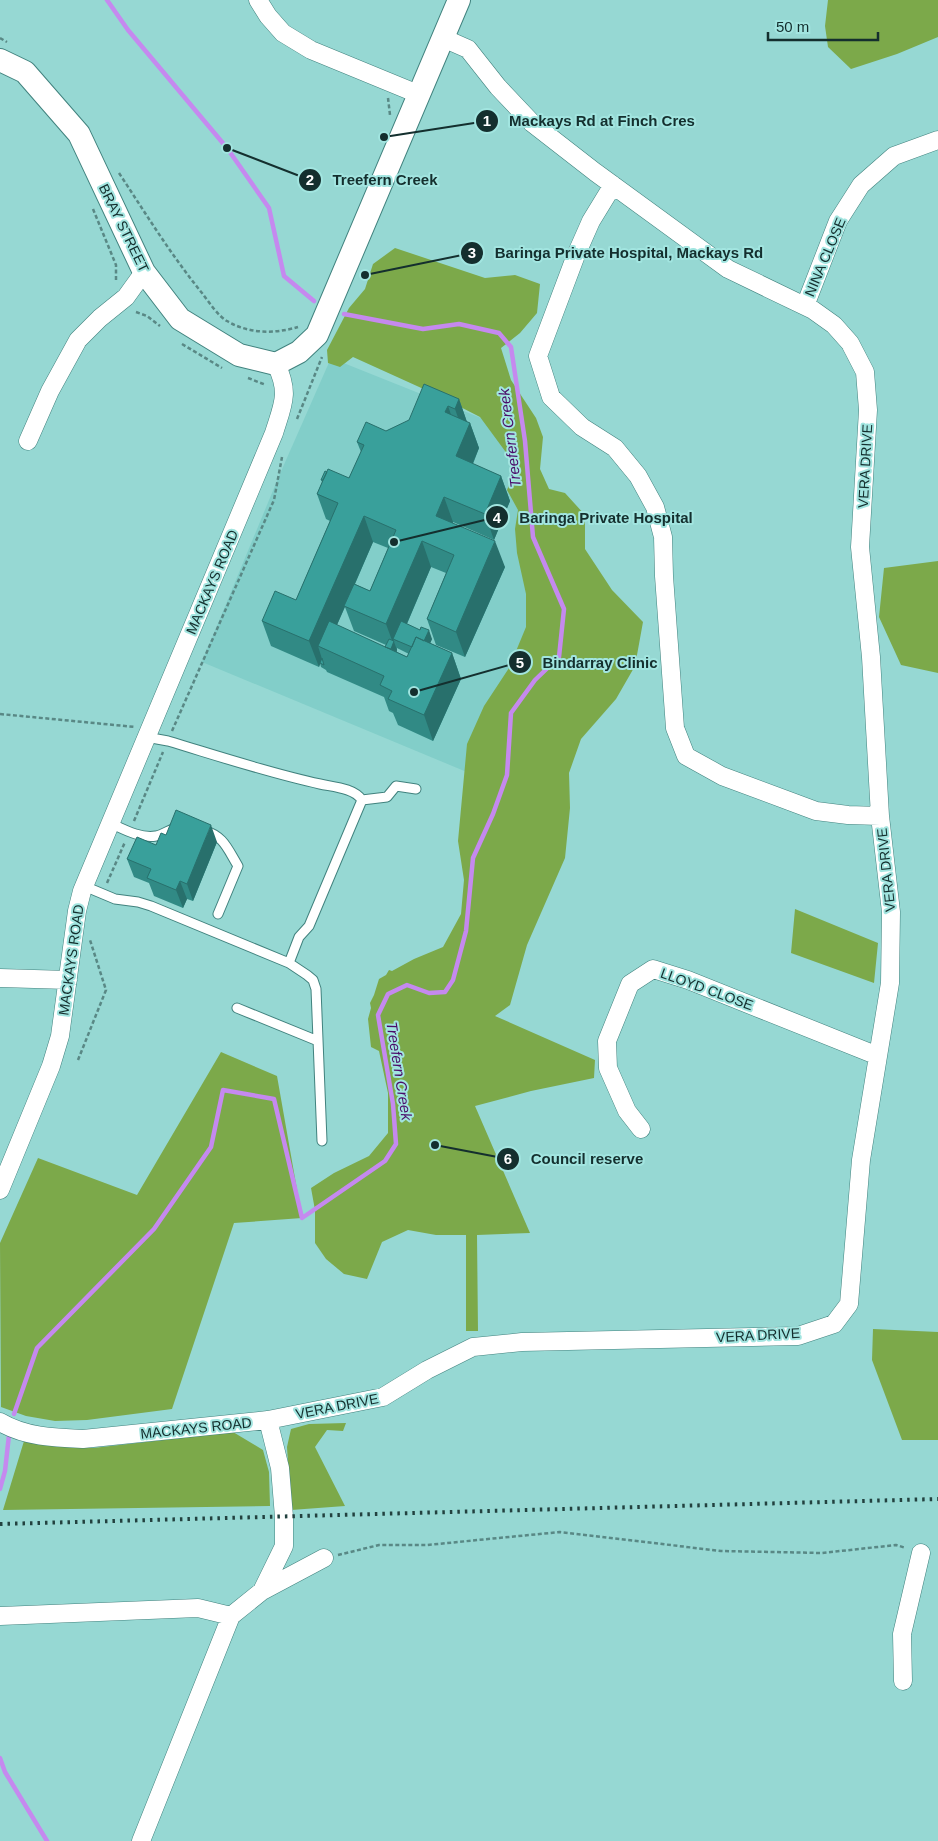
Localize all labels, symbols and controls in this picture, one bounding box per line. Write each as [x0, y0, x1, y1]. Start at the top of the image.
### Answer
scale bar [768, 10, 878, 42]
text: 50 m [776, 18, 809, 35]
callout: Mackays Rd at Finch Cres [474, 106, 705, 136]
text: 1 [483, 112, 491, 129]
text: Mackays Rd at Finch Cres [509, 112, 695, 129]
callout: Treefern Creek [297, 165, 447, 195]
text: 2 [306, 171, 314, 188]
text: Treefern Creek [332, 171, 438, 188]
street label: BRAY STREET [96, 181, 152, 275]
street label: NINA CLOSE [801, 215, 849, 299]
callout: Baringa Private Hospital, Mackays Rd [460, 238, 773, 268]
text: 3 [468, 244, 476, 261]
text: Baringa Private Hospital, Mackays Rd [495, 244, 763, 261]
water label: Treefern Creek [495, 386, 524, 489]
street label: VERA DRIVE [855, 424, 875, 508]
callout: Baringa Private Hospital [484, 502, 702, 532]
text: 4 [493, 509, 502, 526]
text: Baringa Private Hospital [519, 509, 693, 526]
street label: MACKAYS ROAD [183, 527, 241, 637]
callout: Bindarray Clinic [508, 647, 668, 677]
text: 5 [516, 654, 524, 671]
text: Bindarray Clinic [542, 654, 658, 671]
street label: VERA DRIVE [874, 827, 898, 913]
street label: MACKAYS ROAD [55, 904, 87, 1016]
street label: LLOYD CLOSE [659, 965, 755, 1013]
water label: Treefern Creek [383, 1020, 416, 1123]
callout: Council reserve [496, 1144, 653, 1174]
text: 6 [504, 1150, 512, 1167]
text: Council reserve [531, 1150, 643, 1167]
street label: VERA DRIVE [716, 1325, 800, 1345]
street label: VERA DRIVE [294, 1390, 380, 1422]
street label: MACKAYS ROAD [140, 1414, 252, 1442]

